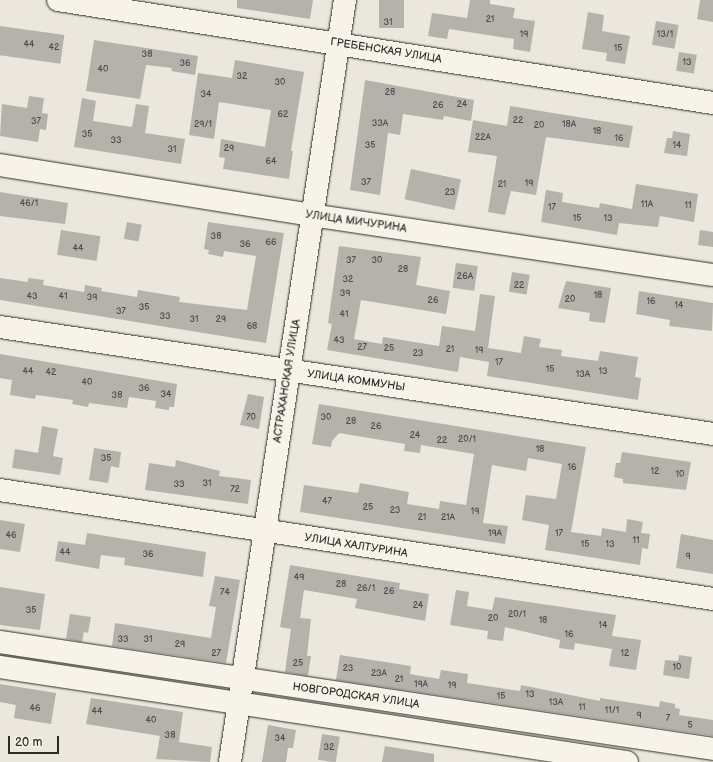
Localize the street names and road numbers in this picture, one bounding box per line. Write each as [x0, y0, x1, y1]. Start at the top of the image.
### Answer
street label: ГРЕБЕНСКАЯ УЛИЦА [329, 36, 443, 66]
street label: УЛИЦА МИЧУРИНА [305, 208, 407, 236]
street label: АСТРАХАНСКАЯ УЛИЦА [271, 318, 303, 444]
street label: УЛИЦА КОММУНЫ [306, 368, 406, 394]
street label: УЛИЦА ХАЛТУРИНА [304, 531, 408, 561]
street label: НОВГОРОДСКАЯ УЛИЦА [292, 681, 420, 711]

